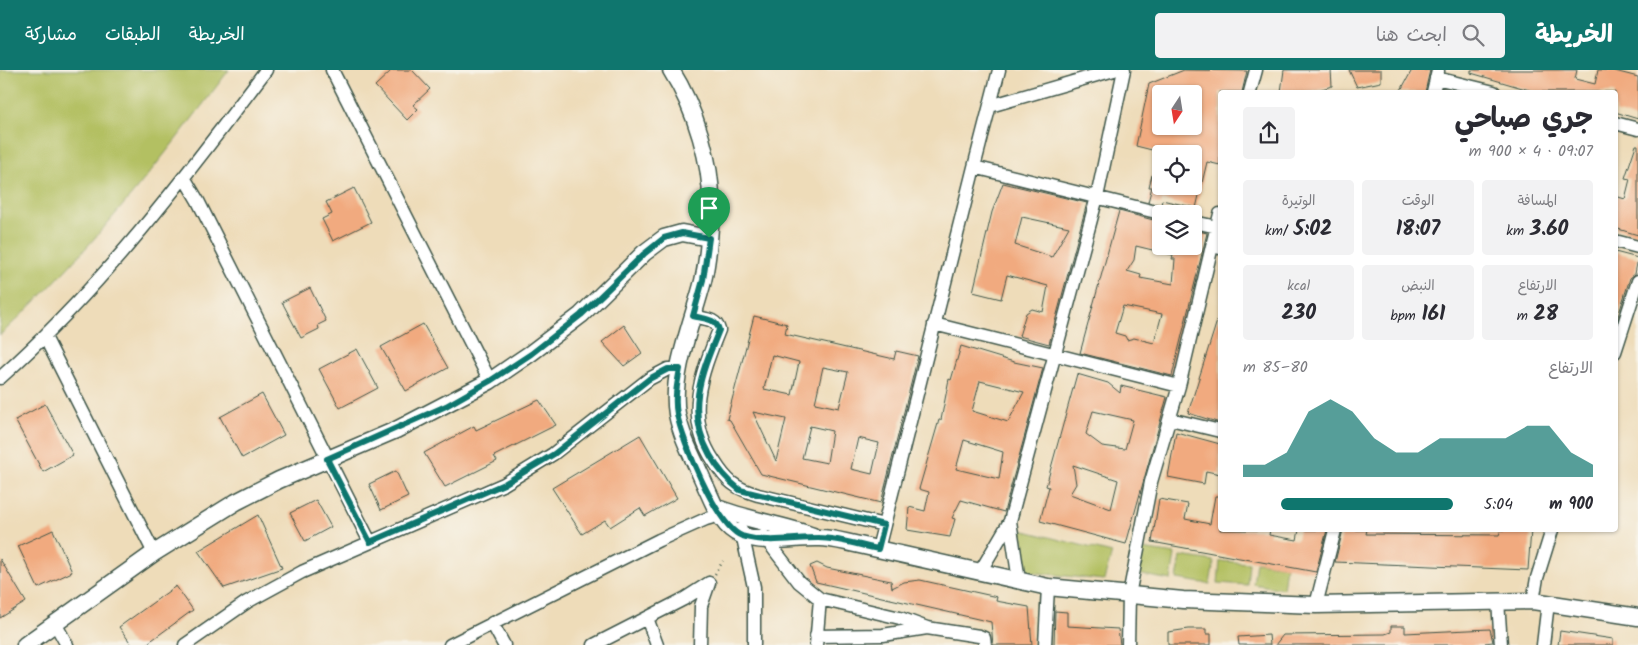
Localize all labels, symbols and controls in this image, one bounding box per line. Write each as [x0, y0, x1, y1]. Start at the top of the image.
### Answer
search box [1155, 13, 1505, 58]
text: الخريطة [1535, 16, 1613, 55]
text: مشاركة [25, 21, 77, 50]
text: الطبقات [105, 21, 161, 50]
text: الخريطة [189, 21, 245, 50]
text: ابحث هنا [1376, 21, 1447, 51]
icon: search [1459, 21, 1487, 49]
north arrow [1152, 85, 1202, 135]
map controls [1152, 85, 1202, 255]
text: جري صباحي [1454, 97, 1593, 142]
button: share [1243, 107, 1295, 159]
text: 09:07 · 4 × 900 m [1469, 139, 1593, 164]
button: locate [1152, 145, 1202, 195]
pin [688, 187, 730, 238]
text: الوتيرة [1282, 190, 1316, 212]
text: الوقت [1402, 190, 1434, 212]
text: المسافة [1517, 190, 1557, 212]
icon: arrive [695, 194, 723, 222]
button: layers [1152, 205, 1202, 255]
text: 5:02 [1293, 213, 1332, 246]
text: 18:07 [1396, 213, 1440, 246]
text: 3.60 [1530, 213, 1568, 246]
text: /km [1265, 220, 1293, 242]
text: km [1506, 220, 1530, 242]
text: kcal [1287, 275, 1310, 297]
text: النبض [1401, 275, 1435, 297]
text: الارتفاع [1518, 275, 1557, 297]
text: 230 [1281, 297, 1316, 330]
text: 161 [1421, 298, 1445, 331]
text: 28 [1533, 298, 1558, 331]
text: bpm [1391, 305, 1421, 327]
text: m [1517, 305, 1533, 327]
text: 80–85 m [1243, 355, 1308, 380]
text: الارتفاع [1548, 356, 1593, 381]
text: 5:04 [1484, 492, 1513, 517]
text: 900 m [1549, 492, 1593, 517]

